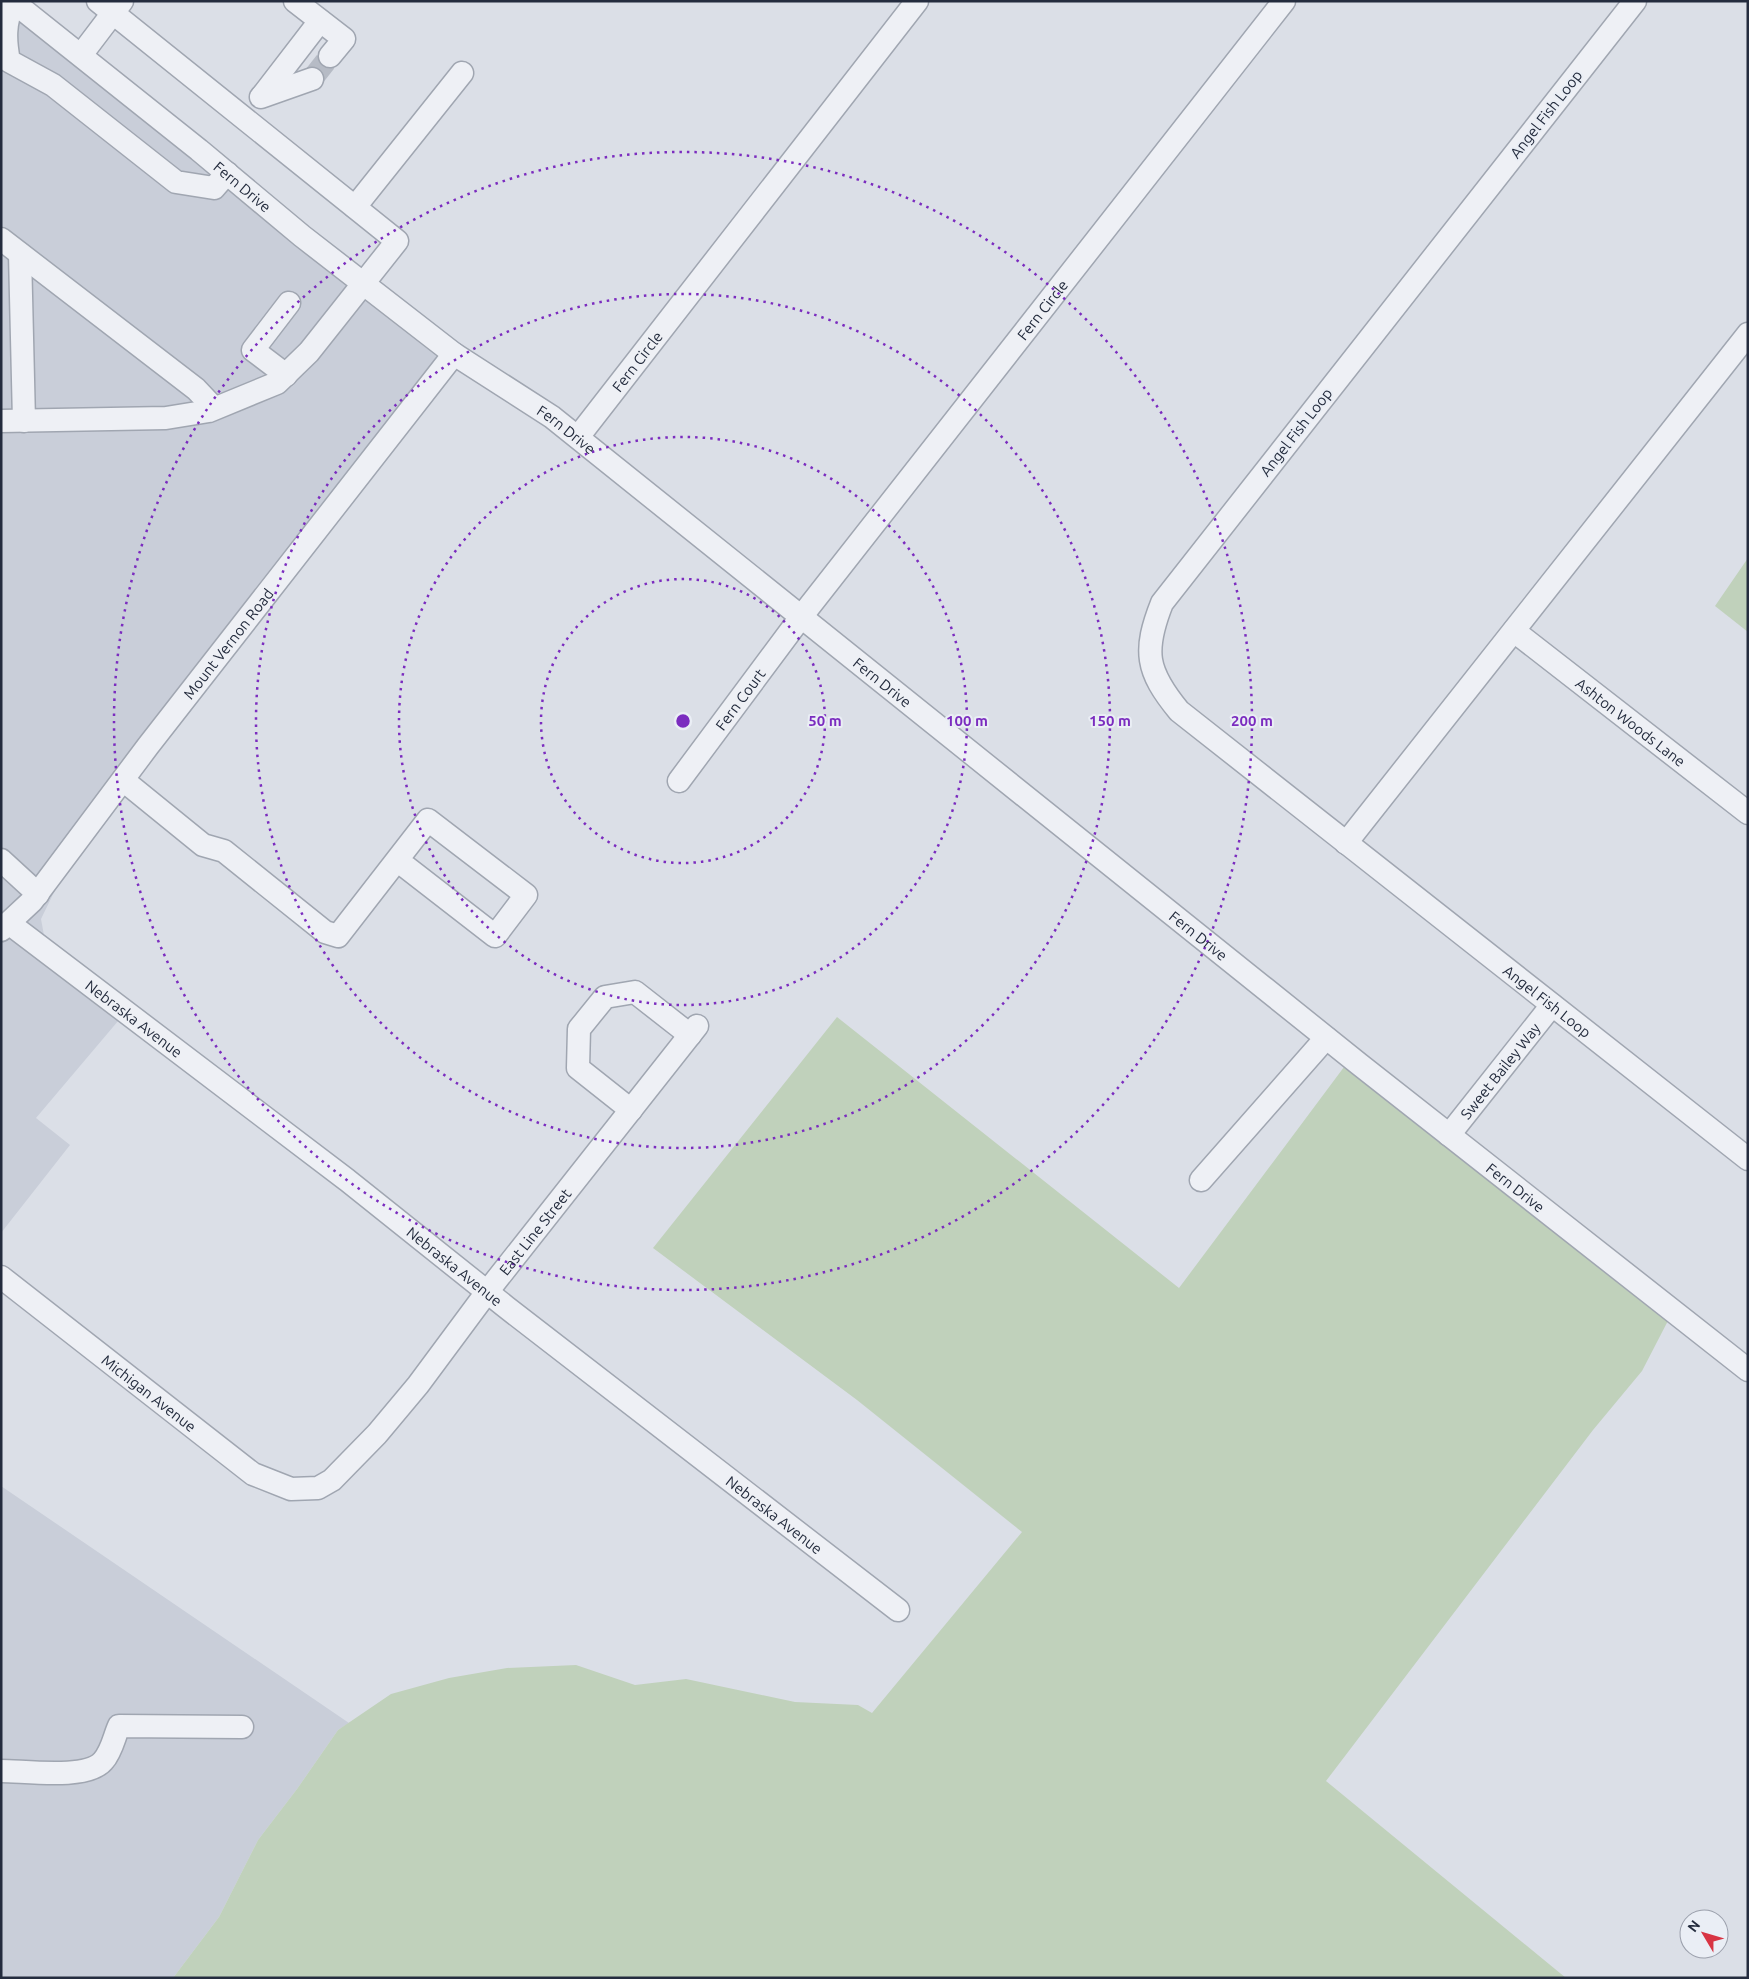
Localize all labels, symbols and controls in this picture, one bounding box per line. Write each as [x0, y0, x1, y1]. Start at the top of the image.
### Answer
street label: Angel Fish Loop [1506, 67, 1586, 161]
street label: Fern Drive [211, 158, 275, 215]
street label: Fern Circle [1013, 276, 1071, 343]
street label: Fern Circle [608, 328, 666, 395]
street label: Angel Fish Loop [1256, 385, 1336, 479]
street label: Fern Drive [534, 401, 599, 457]
street label: Mount Vernon Road [180, 585, 276, 702]
street label: Fern Drive [850, 654, 915, 710]
street label: Fern Court [712, 665, 768, 733]
street label: Ashton Woods Lane [1573, 674, 1689, 770]
centre of rings [674, 712, 692, 730]
text: 50 m [808, 712, 842, 729]
text: 100 m [946, 712, 988, 729]
text: 150 m [1089, 712, 1131, 729]
text: 200 m [1231, 712, 1273, 729]
street label: Fern Drive [1166, 907, 1231, 964]
street label: Angel Fish Loop [1500, 961, 1595, 1041]
street label: Nebraska Avenue [83, 976, 186, 1061]
street label: Sweet Bailey Way [1457, 1019, 1543, 1122]
street label: Fern Drive [1483, 1159, 1548, 1215]
street label: East Line Street [495, 1185, 574, 1278]
street label: Nebraska Avenue [404, 1223, 506, 1309]
street label: Michigan Avenue [99, 1351, 200, 1435]
street label: Nebraska Avenue [723, 1472, 826, 1557]
north arrow [1679, 1909, 1729, 1959]
text: N [1684, 1917, 1703, 1935]

